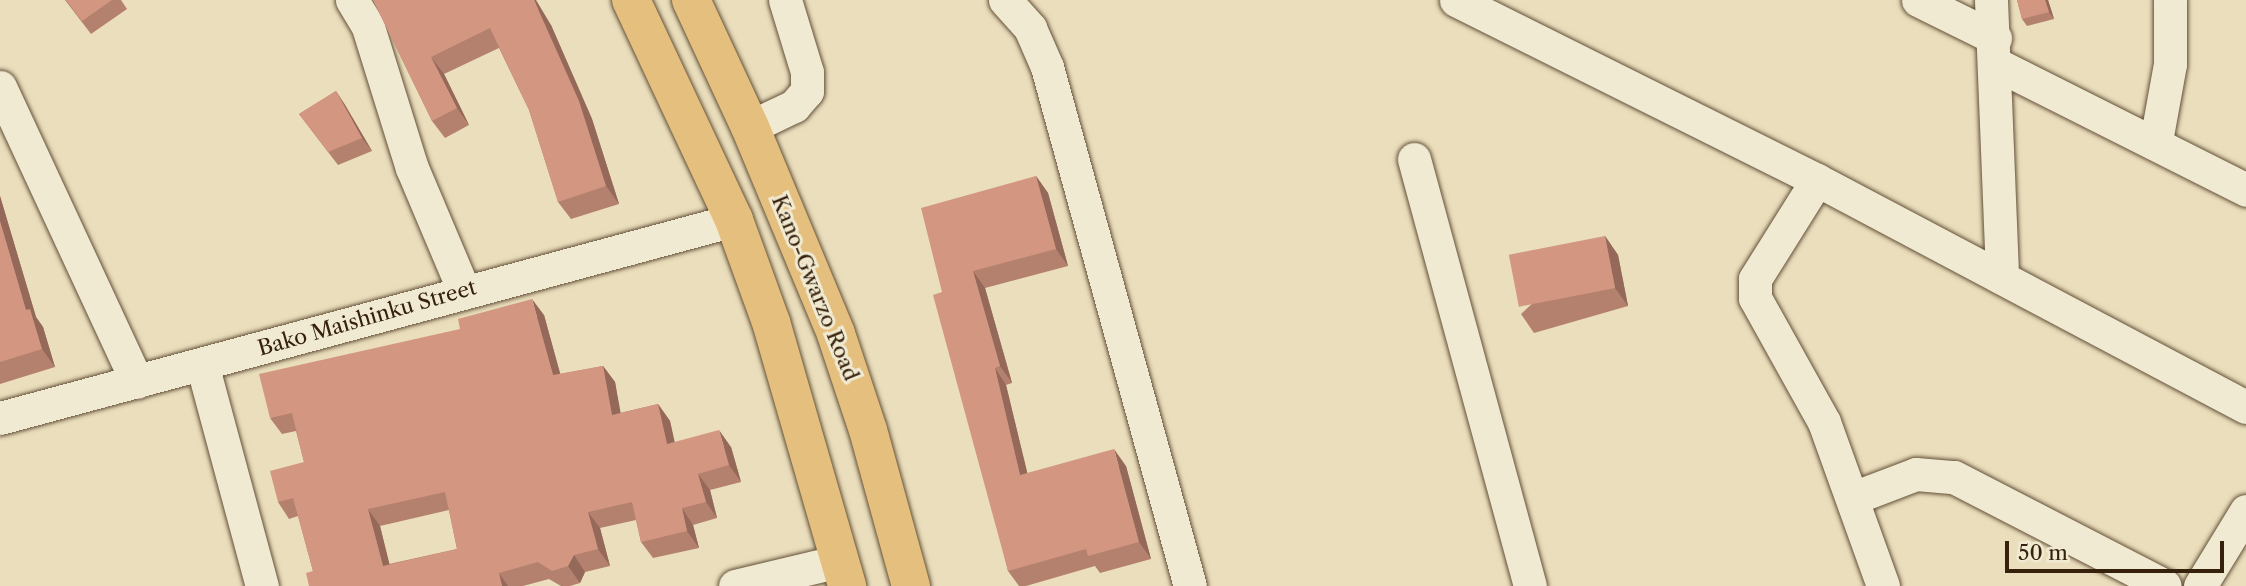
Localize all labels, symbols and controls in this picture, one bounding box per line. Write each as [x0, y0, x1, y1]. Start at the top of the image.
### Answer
street label: Kano-Gwarzo Road [766, 192, 864, 384]
street label: Bako Maishinku Street [255, 275, 479, 361]
scale bar [2008, 526, 2227, 570]
text: 50 m [2018, 540, 2068, 565]

